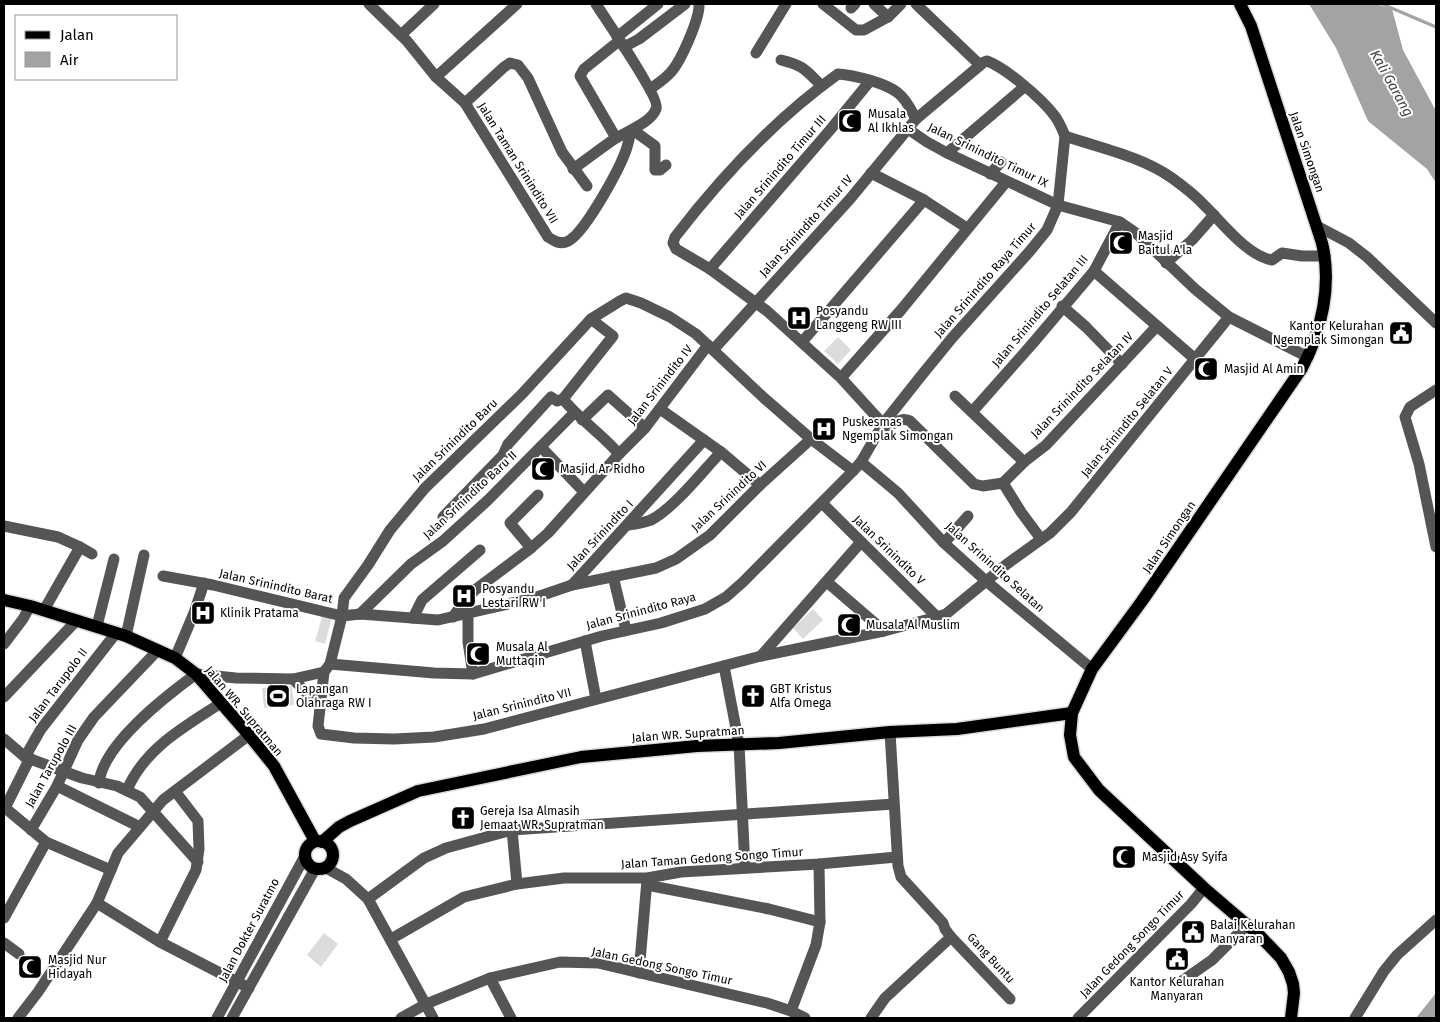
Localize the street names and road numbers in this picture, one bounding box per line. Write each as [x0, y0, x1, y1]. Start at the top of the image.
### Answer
street label: Jalan Taman Srinindito VII [475, 100, 561, 226]
street label: Jalan Simongan [1287, 110, 1327, 194]
street label: Jalan Srinindito Timur III [731, 112, 829, 222]
street label: Jalan Srinindito Timur IX [926, 120, 1051, 190]
street label: Jalan Srinindito Timur IV [757, 172, 856, 280]
street label: Jalan Srinindito Raya Timur [931, 219, 1039, 340]
street label: Jalan Srinindito Selatan III [989, 252, 1091, 370]
street label: Jalan Srinindito Selatan IV [1028, 329, 1136, 441]
street label: Jalan Srinindito IV [625, 342, 696, 428]
street label: Jalan Srinindito Selatan V [1078, 364, 1176, 480]
street label: Jalan Srinindito Baru [410, 396, 500, 484]
street label: Jalan Srinindito Baru II [420, 448, 520, 542]
street label: Jalan Srinindito VI [689, 458, 769, 534]
street label: Jalan Srinindito I [564, 497, 636, 573]
street label: Jalan Simongan [1140, 498, 1198, 576]
street label: Jalan Srinindito V [850, 512, 928, 588]
street label: Jalan Srinindito Selatan [943, 519, 1047, 615]
street label: Jalan Srinindito Barat [218, 566, 335, 606]
street label: Jalan Srinindito Raya [585, 590, 697, 632]
street label: Jalan Tarupolo II [26, 645, 90, 725]
street label: Jalan WR. Supratman [202, 663, 286, 759]
street label: Jalan Srinindito VII [471, 685, 573, 723]
street label: Jalan Tarupolo III [22, 722, 80, 810]
street label: Jalan WR. Supratman [631, 723, 745, 745]
street label: Jalan Taman Gedong Songo Timur [620, 845, 804, 871]
street label: Jalan Dokter Suratmo [216, 876, 282, 984]
street label: Jalan Gedong Songo Timur [1077, 887, 1187, 1000]
street label: Gang Buntu [964, 930, 1018, 986]
street label: Jalan Gedong Songo Timur [590, 944, 734, 988]

